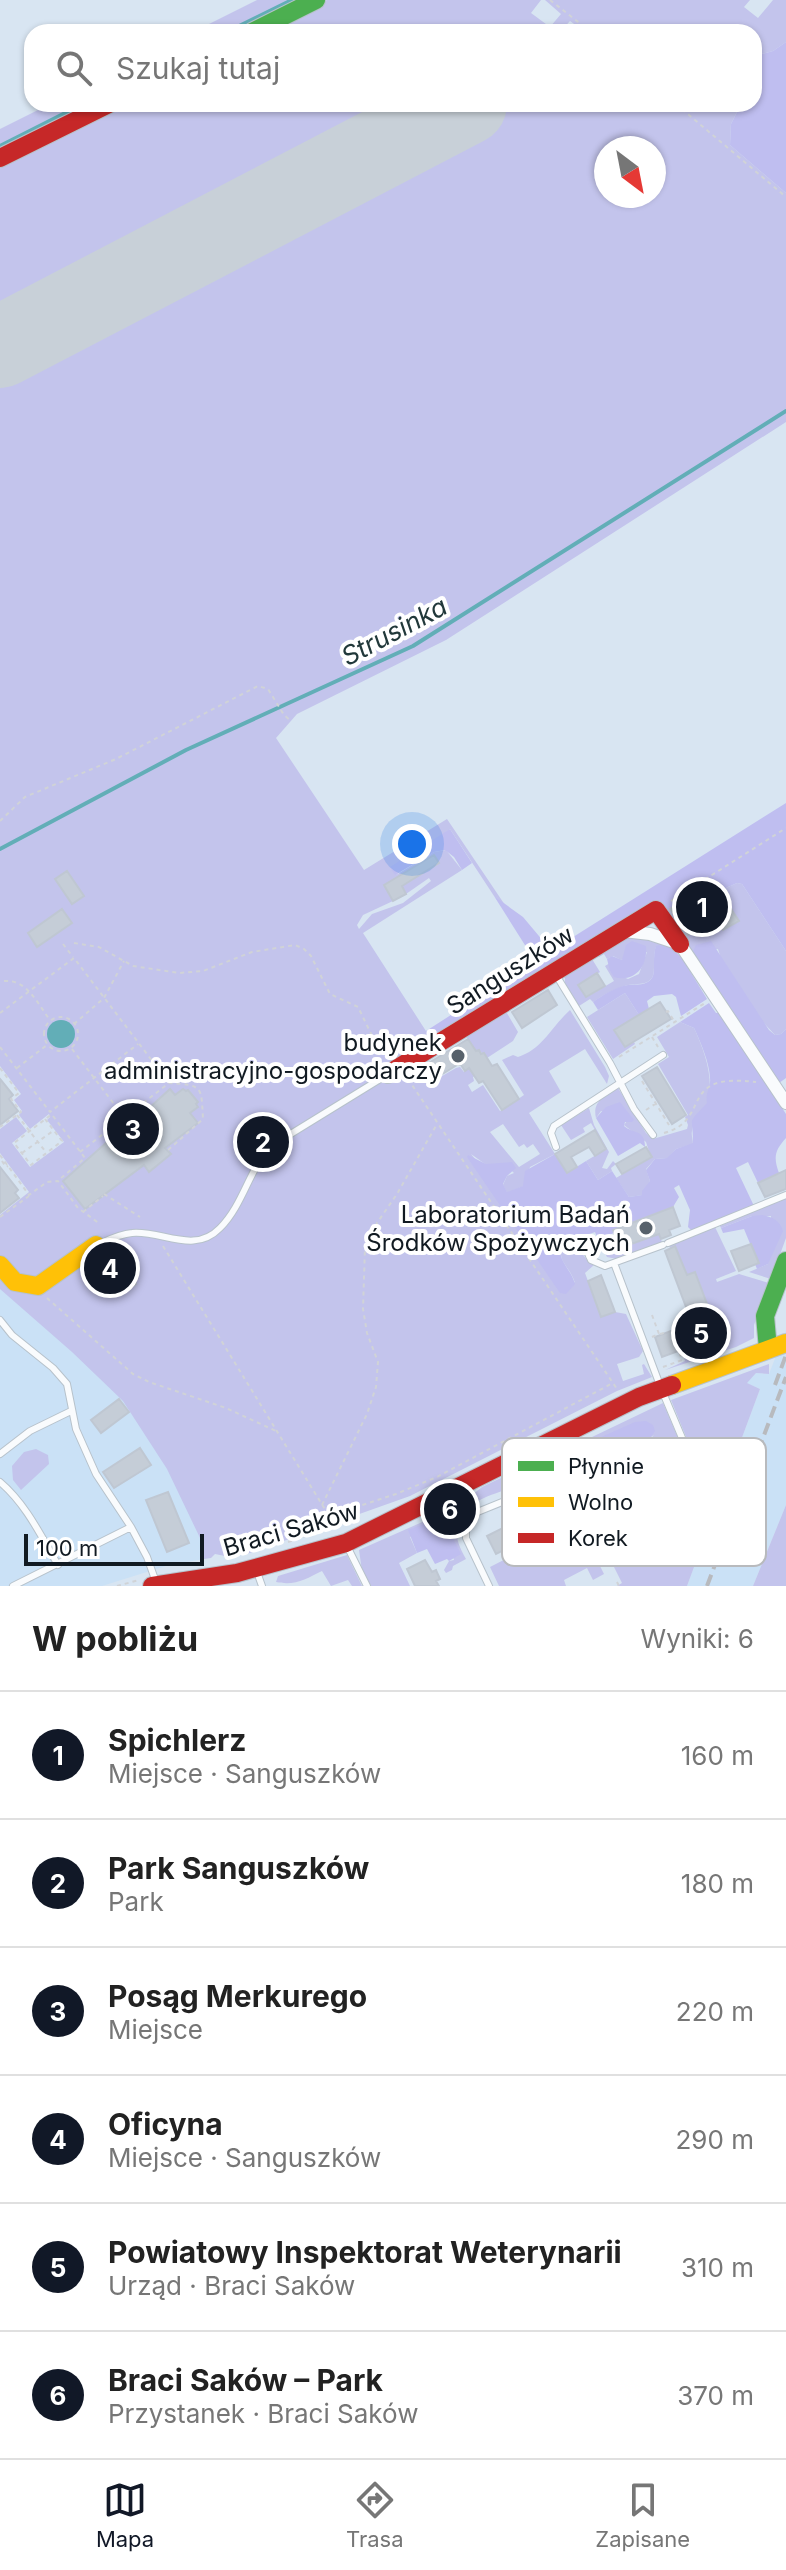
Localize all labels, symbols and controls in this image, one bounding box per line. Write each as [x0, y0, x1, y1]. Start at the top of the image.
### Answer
search box [24, 24, 762, 112]
icon: search [52, 46, 96, 90]
text: Szukaj tutaj [116, 50, 280, 86]
north arrow [594, 136, 666, 208]
water label: Strusinka [336, 590, 452, 672]
your location [392, 824, 432, 864]
pin: 1 [676, 877, 728, 937]
street label: Sanguszków [441, 920, 579, 1020]
place label: budynek administracyjno-gospodarczy [104, 1028, 442, 1085]
marker: budynek administracyjno-gospodarczy [449, 1047, 467, 1065]
pin: 3 [107, 1099, 159, 1159]
pin: 2 [237, 1112, 289, 1172]
place label: Laboratorium Badań Środków Spożywczych [366, 1200, 630, 1257]
marker: Laboratorium Badań Środków Spożywczych [637, 1219, 655, 1237]
pin: 4 [84, 1238, 136, 1298]
pin: 5 [675, 1303, 727, 1363]
legend [502, 1438, 766, 1566]
text: Płynnie [568, 1453, 644, 1479]
pin: 6 [424, 1479, 476, 1539]
text: Wolno [568, 1489, 633, 1515]
street label: Braci Saków [220, 1496, 362, 1562]
text: Korek [568, 1525, 628, 1551]
scale bar [24, 1530, 204, 1566]
text: 100 m [36, 1535, 98, 1561]
text: W pobliżu [32, 1618, 198, 1659]
text: Wyniki: 6 [641, 1623, 754, 1654]
text: Spichlerz [108, 1722, 246, 1758]
text: 1 [52, 1740, 64, 1771]
text: 160 m [681, 1740, 754, 1771]
text: Miejsce · Sanguszków [108, 1758, 381, 1789]
text: Park Sanguszków [108, 1850, 369, 1886]
text: 2 [50, 1868, 66, 1899]
text: 180 m [681, 1868, 754, 1899]
text: Park [108, 1886, 164, 1917]
text: Posąg Merkurego [108, 1978, 367, 2014]
text: 3 [50, 1996, 66, 2027]
text: 220 m [676, 1996, 754, 2027]
text: Miejsce [108, 2014, 203, 2045]
text: Oficyna [108, 2106, 223, 2142]
text: 4 [49, 2124, 67, 2155]
text: 290 m [676, 2124, 754, 2155]
text: Miejsce · Sanguszków [108, 2142, 381, 2173]
text: Powiatowy Inspektorat Weterynarii [108, 2234, 622, 2270]
text: 5 [50, 2252, 66, 2283]
text: 310 m [681, 2252, 754, 2283]
text: Urząd · Braci Saków [108, 2270, 355, 2301]
text: Braci Saków – Park [108, 2362, 383, 2398]
text: 6 [50, 2380, 66, 2411]
text: 370 m [677, 2380, 754, 2411]
text: Przystanek · Braci Saków [108, 2398, 418, 2429]
tab: Mapa [96, 2478, 154, 2552]
tab: Trasa [346, 2478, 404, 2552]
tab: Zapisane [595, 2478, 690, 2552]

